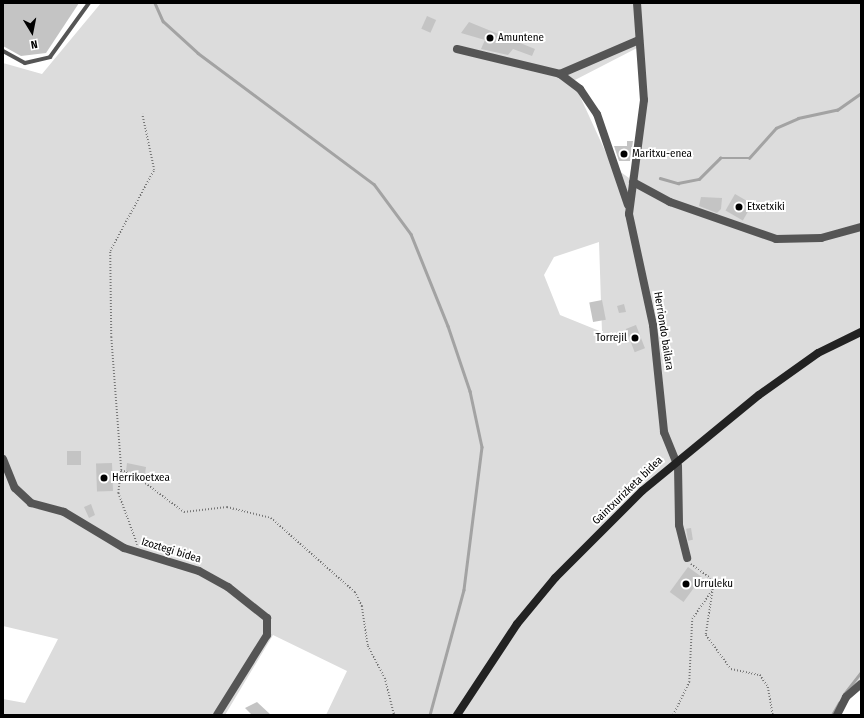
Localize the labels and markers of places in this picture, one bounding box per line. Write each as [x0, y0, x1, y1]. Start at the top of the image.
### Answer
place label: Amuntene [498, 31, 544, 45]
marker: Amuntene [485, 33, 495, 43]
place label: Maritxu-enea [632, 147, 692, 161]
marker: Maritxu-enea [619, 149, 629, 159]
place label: Etxetxiki [747, 200, 785, 214]
marker: Etxetxiki [734, 202, 744, 212]
place label: Torrejil [595, 331, 627, 345]
marker: Torrejil [630, 333, 640, 343]
place label: Herrikoetxea [112, 471, 170, 485]
marker: Herrikoetxea [99, 473, 109, 483]
place label: Urruleku [694, 577, 733, 591]
marker: Urruleku [681, 579, 691, 589]

